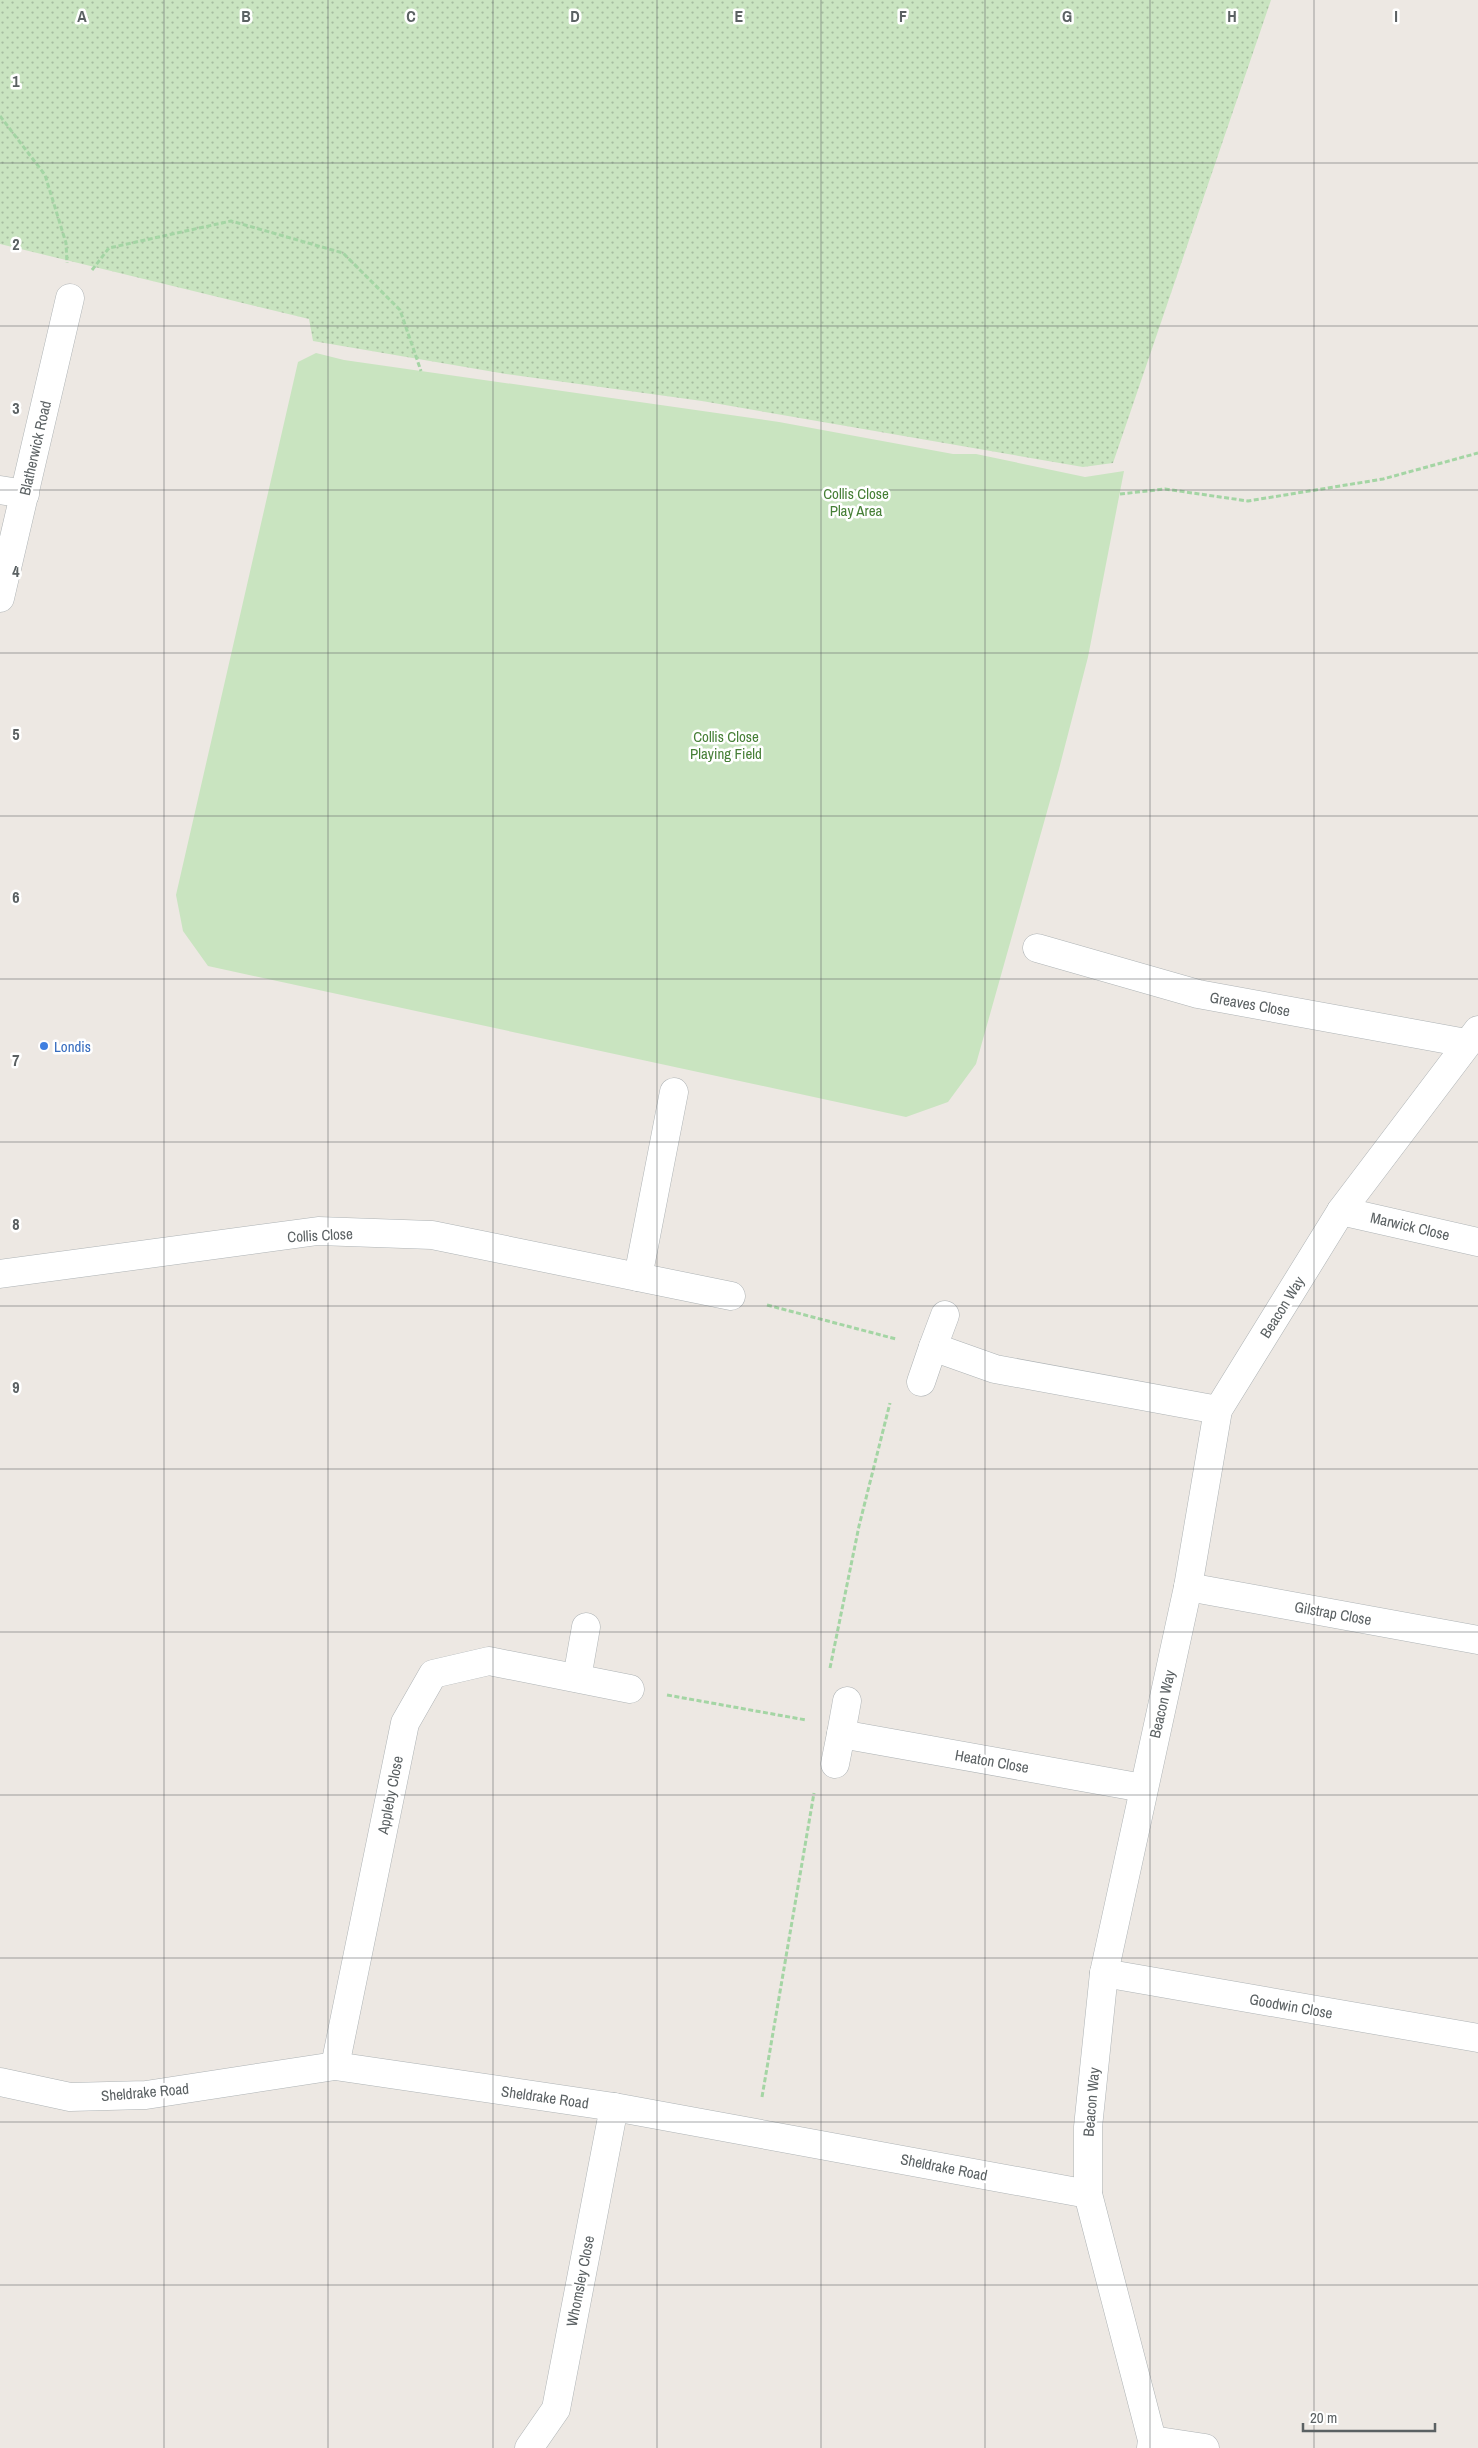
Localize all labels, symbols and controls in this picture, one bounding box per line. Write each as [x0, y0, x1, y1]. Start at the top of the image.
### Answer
text: A [77, 5, 87, 27]
text: B [241, 5, 251, 27]
text: C [406, 5, 416, 27]
text: D [570, 5, 580, 27]
text: E [735, 5, 744, 27]
text: F [899, 5, 907, 27]
text: G [1062, 5, 1072, 27]
text: H [1227, 5, 1237, 27]
text: I [1394, 5, 1398, 27]
text: 1 [12, 70, 20, 92]
text: 2 [12, 233, 20, 255]
text: 3 [12, 397, 20, 419]
street label: Blatherwick Road [14, 399, 56, 497]
park label: Collis Close Play Area [823, 483, 889, 521]
text: 4 [12, 560, 20, 582]
text: 5 [12, 723, 20, 745]
park label: Collis Close Playing Field [690, 726, 762, 764]
text: 6 [12, 886, 20, 908]
street label: Greaves Close [1208, 987, 1292, 1021]
place label: Londis [54, 1036, 91, 1057]
marker: Londis [38, 1040, 50, 1052]
text: 7 [12, 1049, 20, 1071]
street label: Marwick Close [1368, 1207, 1452, 1245]
text: 8 [12, 1213, 20, 1235]
street label: Collis Close [287, 1223, 353, 1247]
street label: Beacon Way [1255, 1271, 1310, 1342]
text: 9 [12, 1376, 20, 1398]
street label: Gilstrap Close [1293, 1596, 1373, 1630]
street label: Beacon Way [1144, 1667, 1180, 1740]
street label: Heaton Close [953, 1744, 1031, 1778]
street label: Appleby Close [372, 1754, 408, 1837]
street label: Goodwin Close [1248, 1988, 1334, 2024]
street label: Beacon Way [1078, 2066, 1105, 2137]
street label: Sheldrake Road [100, 2078, 190, 2106]
street label: Sheldrake Road [500, 2080, 590, 2114]
street label: Sheldrake Road [899, 2148, 989, 2186]
street label: Whomsley Close [561, 2234, 599, 2328]
scale bar [1303, 2400, 1436, 2432]
text: 20 m [1310, 2407, 1337, 2428]

